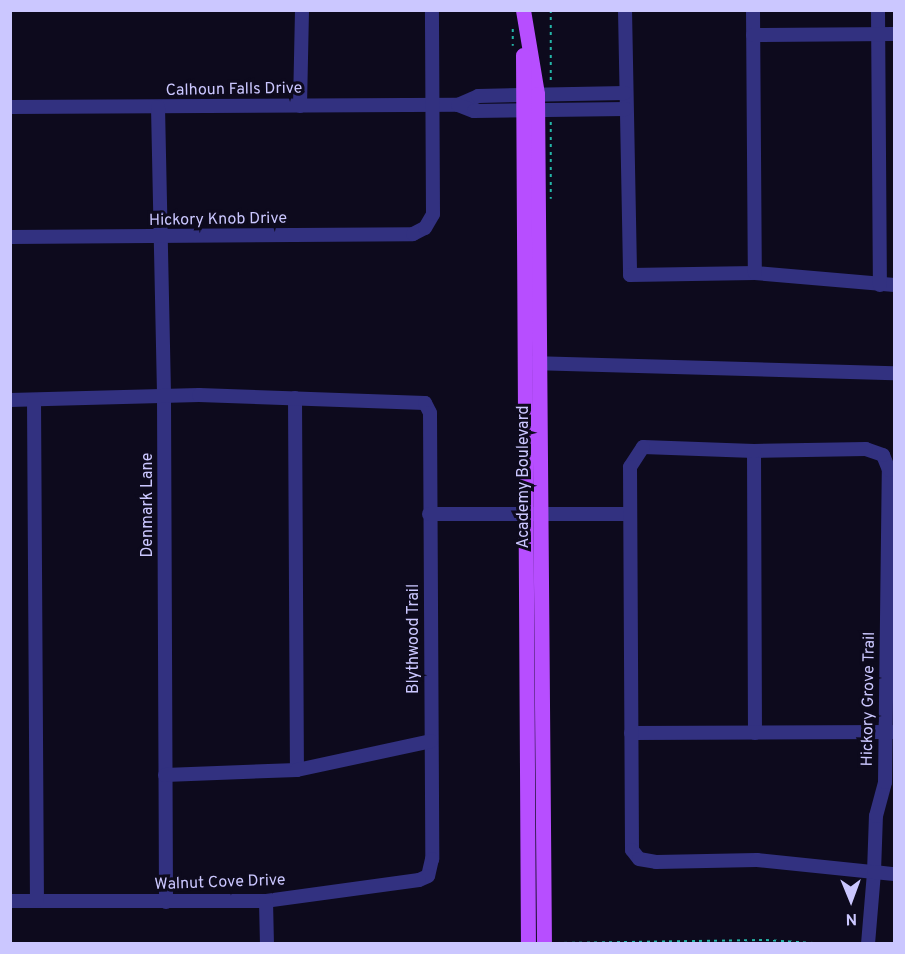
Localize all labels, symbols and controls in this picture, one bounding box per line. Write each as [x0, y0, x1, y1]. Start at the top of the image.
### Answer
street label: Calhoun Falls Drive [165, 79, 303, 101]
street label: Hickory Knob Drive [149, 209, 287, 231]
street label: Academy Boulevard [514, 405, 534, 549]
street label: Denmark Lane [138, 453, 158, 557]
street label: Blythwood Trail [404, 584, 424, 694]
street label: Hickory Grove Trail [858, 631, 880, 767]
north arrow [821, 870, 881, 930]
street label: Walnut Cove Drive [154, 871, 286, 895]
text: N [845, 908, 857, 928]

